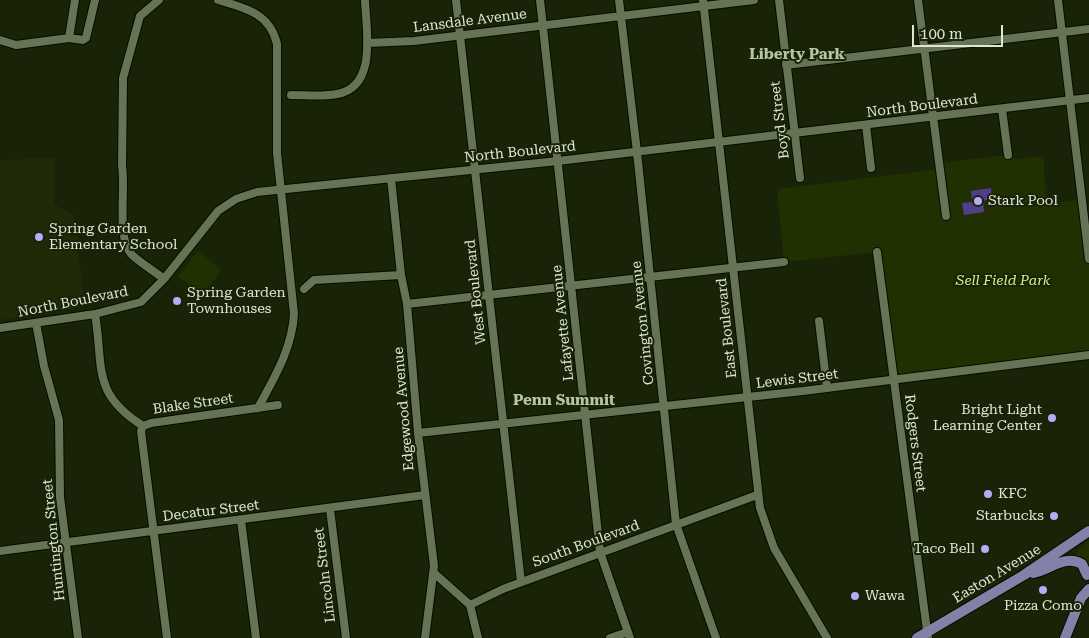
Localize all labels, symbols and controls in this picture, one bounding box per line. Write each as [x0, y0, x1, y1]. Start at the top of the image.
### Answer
street label: Lansdale Avenue [412, 6, 528, 36]
scale bar [914, 15, 1005, 47]
text: 100 m [920, 25, 963, 43]
district label: Liberty Park [749, 46, 845, 64]
street label: Boyd Street [767, 80, 793, 160]
street label: North Boulevard [865, 91, 979, 121]
street label: North Boulevard [463, 138, 577, 166]
place label: Stark Pool [988, 193, 1058, 209]
marker: Stark Pool [972, 195, 984, 207]
place label: Spring Garden Elementary School [49, 221, 177, 253]
marker: Spring Garden Elementary School [33, 231, 45, 243]
street label: West Boulevard [462, 239, 490, 345]
street label: Covington Avenue [628, 260, 658, 386]
street label: Lafayette Avenue [549, 264, 577, 382]
park label: Sell Field Park [956, 273, 1050, 289]
street label: East Boulevard [713, 277, 741, 379]
street label: North Boulevard [16, 283, 130, 321]
place label: Spring Garden Townhouses [187, 285, 286, 318]
marker: Spring Garden Townhouses [171, 295, 183, 307]
street label: Edgewood Avenue [390, 346, 418, 472]
street label: Lewis Street [755, 366, 839, 392]
street label: Blake Street [152, 390, 234, 418]
district label: Penn Summit [513, 392, 615, 410]
street label: Rodgers Street [901, 393, 929, 493]
place label: Bright Light Learning Center [933, 402, 1042, 434]
marker: Bright Light Learning Center [1046, 412, 1058, 424]
street label: Huntington Street [39, 478, 69, 602]
place label: KFC [998, 486, 1027, 502]
marker: KFC [982, 488, 994, 500]
street label: Decatur Street [162, 497, 260, 525]
place label: Starbucks [976, 508, 1044, 524]
marker: Starbucks [1048, 510, 1060, 522]
street label: South Boulevard [530, 517, 642, 571]
street label: Lincoln Street [311, 527, 339, 623]
place label: Taco Bell [913, 541, 975, 557]
street label: Easton Avenue [950, 541, 1044, 607]
marker: Taco Bell [979, 543, 991, 555]
marker: Pizza Como [1037, 584, 1049, 596]
place label: Wawa [865, 588, 905, 604]
marker: Wawa [849, 590, 861, 602]
place label: Pizza Como [1004, 598, 1082, 614]

